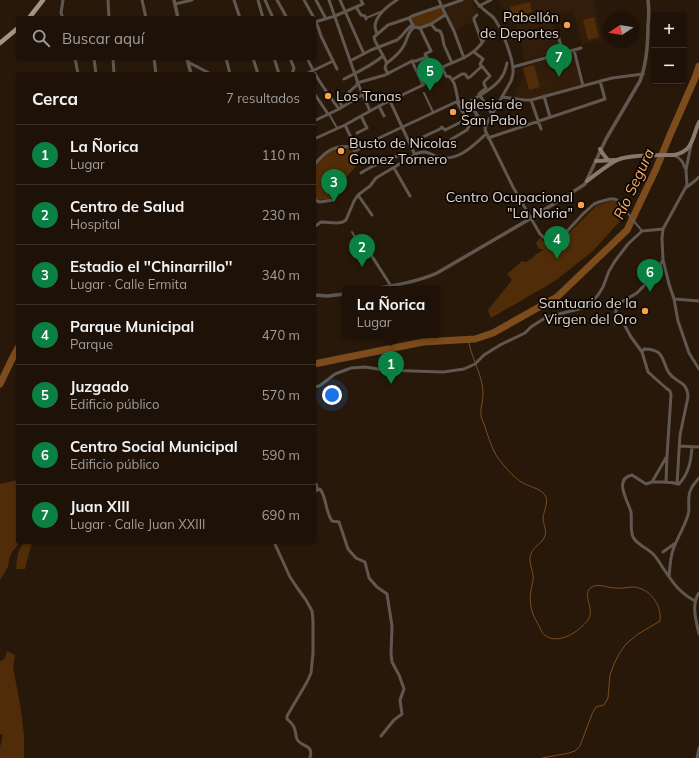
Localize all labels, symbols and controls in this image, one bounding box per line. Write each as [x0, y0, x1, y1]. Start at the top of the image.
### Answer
place label: Pabellón de Deportes [480, 8, 559, 42]
north arrow [603, 12, 639, 48]
map controls [651, 12, 687, 84]
button: + [651, 12, 687, 48]
search box [16, 16, 316, 60]
marker: Pabellón de Deportes [562, 20, 572, 30]
icon: search [30, 27, 52, 49]
text: Buscar aquí [62, 29, 144, 48]
pin: 7 [546, 44, 572, 77]
button: − [651, 48, 687, 84]
pin: 5 [417, 58, 443, 91]
place label: Los Tanas [336, 87, 402, 105]
text: Cerca [32, 88, 78, 109]
text: 7 resultados [226, 90, 300, 106]
marker: Los Tanas [323, 91, 333, 101]
place label: Iglesia de San Pablo [461, 95, 527, 129]
marker: Iglesia de San Pablo [448, 107, 458, 117]
place label: Busto de Nicolas Gomez Tornero [349, 134, 457, 168]
text: La Ñorica [70, 137, 139, 156]
water label: Río Segura [609, 145, 658, 222]
marker: Busto de Nicolas Gomez Tornero [336, 146, 346, 156]
text: 1 [41, 147, 49, 163]
text: 110 m [262, 147, 300, 163]
text: Lugar [70, 156, 105, 172]
pin: 3 [321, 169, 347, 202]
place label: Centro Ocupacional "La Noria" [446, 188, 573, 222]
text: Centro de Salud [70, 197, 184, 216]
marker: Centro Ocupacional "La Noria" [576, 200, 586, 210]
text: 2 [41, 207, 49, 223]
text: 230 m [262, 207, 300, 223]
text: Hospital [70, 216, 120, 232]
pin: 4 [544, 226, 570, 259]
pin: 2 [349, 234, 375, 267]
text: Estadio el ''Chinarrillo'' [70, 257, 232, 276]
pin: 6 [637, 259, 663, 292]
text: 3 [41, 267, 49, 283]
text: 340 m [262, 267, 300, 283]
text: Lugar · Calle Ermita [70, 276, 187, 292]
popup [342, 286, 440, 338]
place label: Santuario de la Virgen del Oro [539, 294, 637, 328]
text: La Ñorica [357, 295, 425, 314]
marker: Santuario de la Virgen del Oro [640, 306, 650, 316]
text: Lugar [357, 314, 392, 330]
text: Parque Municipal [70, 317, 194, 336]
text: 4 [41, 327, 49, 343]
text: 470 m [262, 327, 300, 343]
text: Parque [70, 336, 113, 352]
pin: 1 [378, 351, 404, 384]
text: Juzgado [70, 377, 129, 396]
your location [322, 385, 342, 405]
text: 5 [41, 387, 49, 403]
text: 570 m [262, 387, 300, 403]
text: Edificio público [70, 396, 159, 412]
text: Centro Social Municipal [70, 437, 238, 456]
text: 6 [41, 447, 49, 463]
text: 590 m [262, 447, 300, 463]
text: Edificio público [70, 456, 159, 472]
text: Juan XIII [70, 497, 130, 516]
text: 7 [41, 507, 49, 523]
text: 690 m [262, 507, 300, 523]
text: Lugar · Calle Juan XXIII [70, 516, 205, 532]

